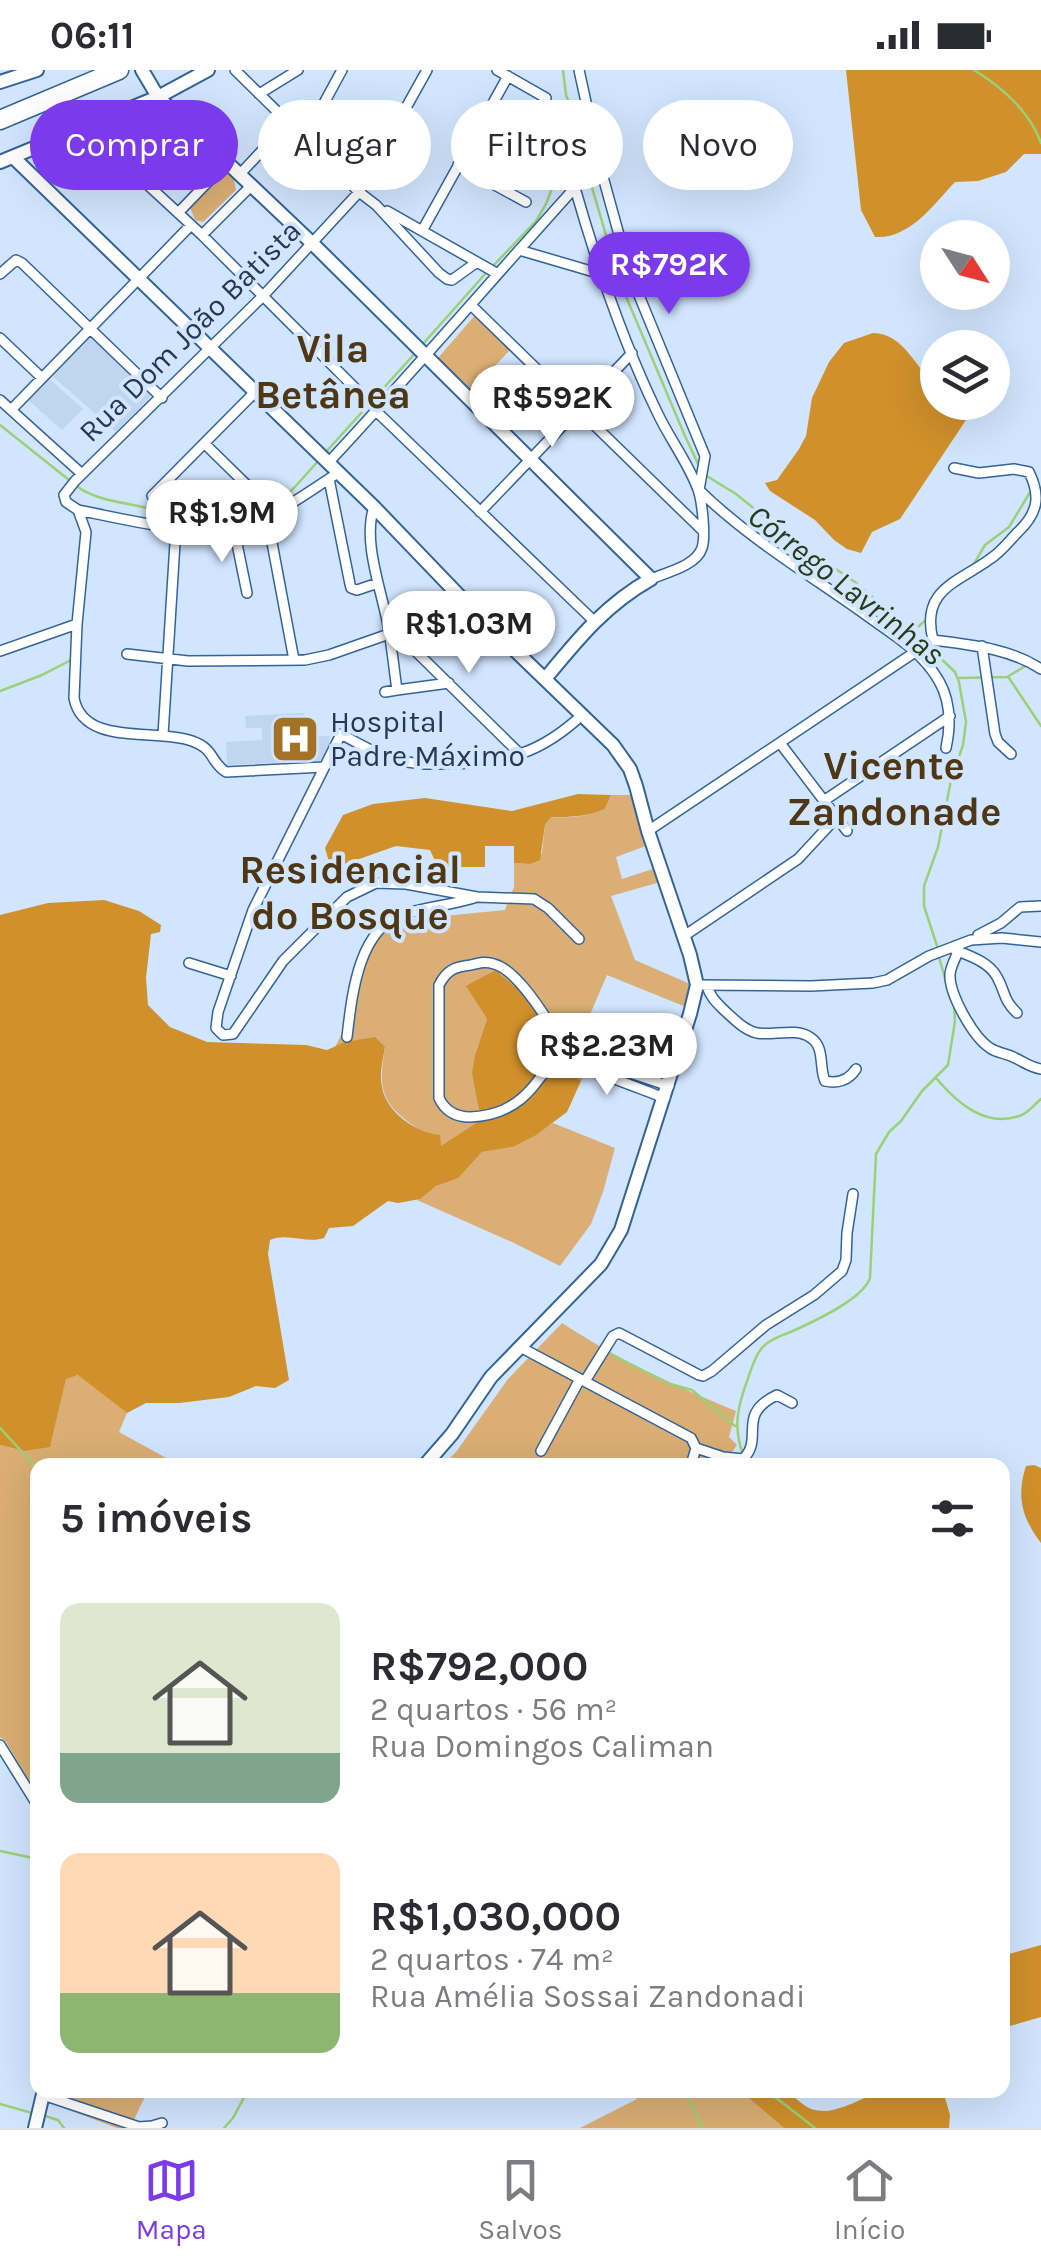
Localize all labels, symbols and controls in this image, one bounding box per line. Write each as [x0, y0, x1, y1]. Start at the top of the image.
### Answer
text: 06:11 [50, 13, 134, 58]
chip: Comprar [30, 100, 238, 190]
chip: Alugar [258, 100, 431, 190]
chip: Filtros [451, 100, 623, 190]
chip: Novo [643, 100, 793, 190]
street label: Rua Dom João Batista [72, 213, 308, 449]
north arrow [920, 220, 1010, 310]
map controls [920, 220, 1010, 420]
pin: R$792K [588, 232, 750, 317]
text: R$792K [610, 246, 728, 283]
district label: Vila Betânea [255, 325, 411, 418]
button: layers [920, 330, 1010, 420]
pin: R$592K [471, 365, 633, 450]
text: R$592K [491, 379, 613, 416]
pin: R$1.9M [141, 480, 303, 565]
text: R$1.9M [168, 494, 276, 531]
water label: Córrego Lavrinhas [741, 497, 951, 673]
pin: R$1.03M [377, 591, 561, 676]
text: R$1.03M [404, 605, 534, 642]
place label: Hospital Padre Máximo [330, 704, 525, 774]
hospital icon: Hospital Padre Máximo [269, 713, 321, 765]
district label: Vicente Zandonade [787, 742, 1001, 835]
district label: Residencial do Bosque [239, 846, 461, 939]
pin: R$2.23M [515, 1013, 699, 1098]
text: R$2.23M [539, 1027, 675, 1064]
icon: filters [925, 1491, 980, 1546]
text: 5 imóveis [60, 1493, 252, 1543]
text: R$792,000 [370, 1641, 588, 1691]
icon: home [140, 1643, 260, 1763]
text: 2 quartos · 56 m² [370, 1691, 617, 1728]
text: Rua Domingos Caliman [370, 1728, 714, 1765]
text: R$1,030,000 [370, 1891, 621, 1941]
icon: home [140, 1893, 260, 2013]
text: 2 quartos · 74 m² [370, 1941, 614, 1978]
text: Rua Amélia Sossai Zandonadi [370, 1978, 806, 2015]
tab: Mapa [136, 2153, 207, 2246]
tab: Salvos [478, 2153, 563, 2246]
tab: Início [834, 2153, 905, 2246]

